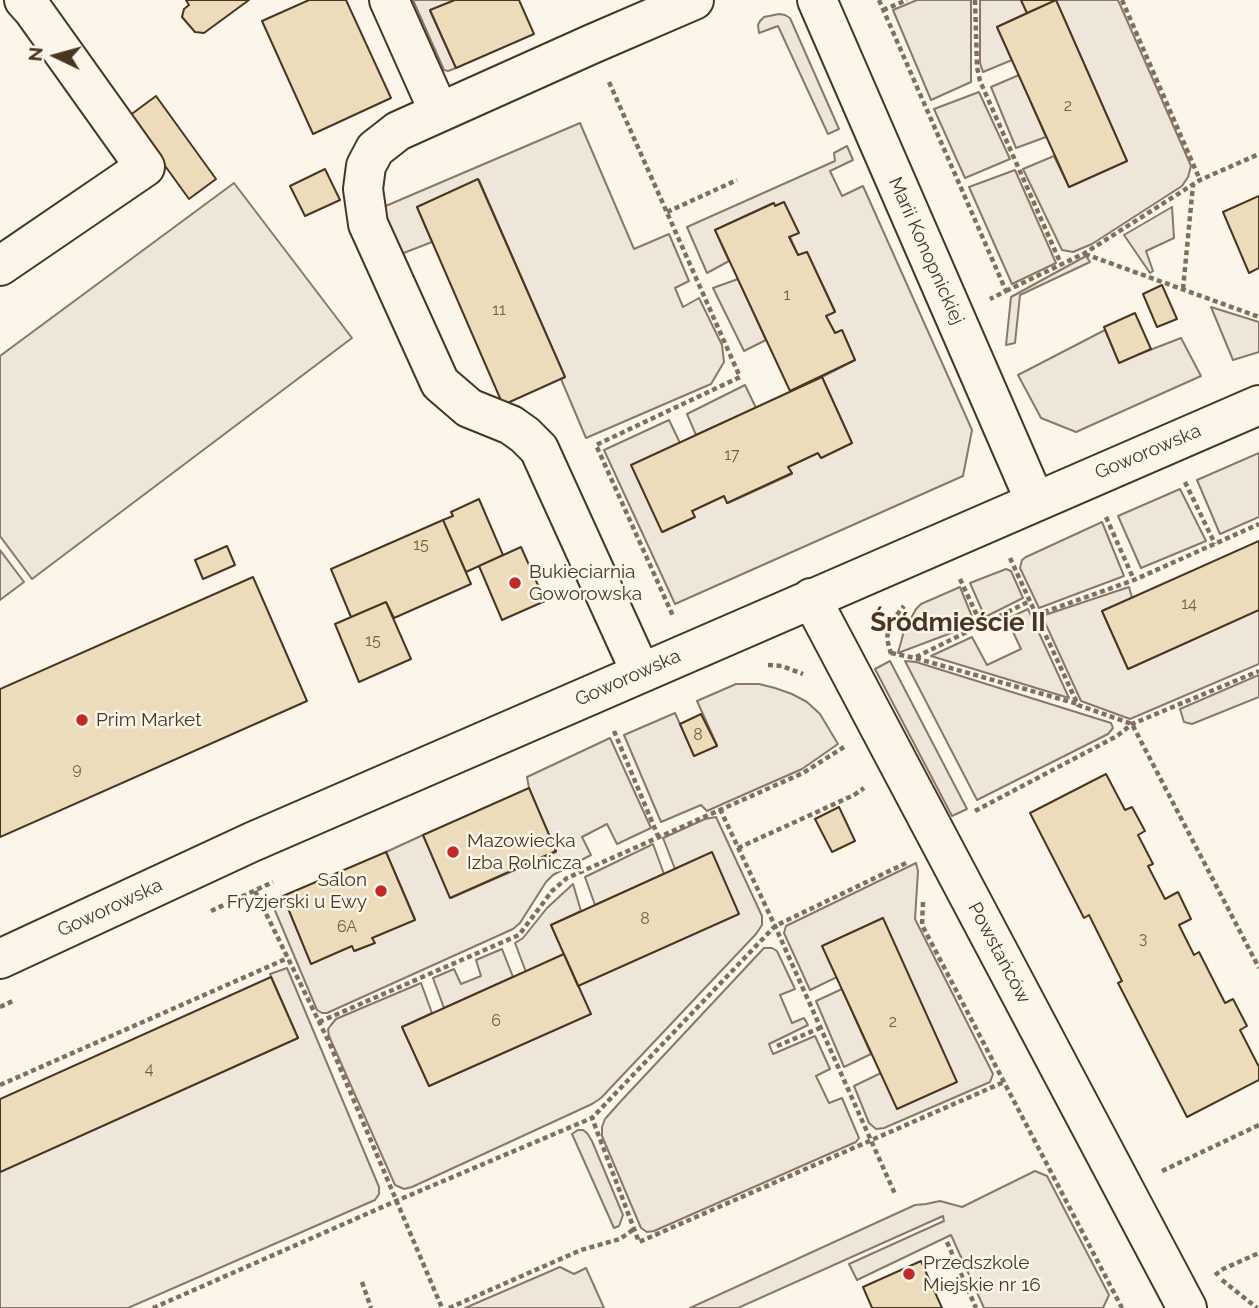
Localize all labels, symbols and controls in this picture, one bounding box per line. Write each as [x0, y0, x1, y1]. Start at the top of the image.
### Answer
north arrow [21, 21, 91, 91]
text: N [23, 46, 47, 62]
house number: 2 [1064, 96, 1072, 116]
street label: Marii Konopnickiej [883, 174, 969, 328]
house number: 1 [784, 285, 790, 305]
house number: 11 [492, 300, 506, 320]
street label: Goworowska [1092, 419, 1204, 485]
house number: 17 [724, 445, 740, 465]
house number: 15 [413, 535, 429, 555]
place label: Bukieciarnia Goworowska [529, 561, 642, 605]
marker: Bukieciarnia Goworowska [507, 575, 523, 591]
house number: 14 [1181, 594, 1197, 614]
district label: Śródmieście II [870, 607, 1046, 639]
house number: 15 [365, 631, 381, 651]
street label: Goworowska [572, 645, 684, 711]
place label: Prim Market [96, 709, 202, 731]
marker: Prim Market [74, 712, 90, 728]
house number: 8 [693, 725, 703, 745]
house number: 9 [72, 759, 82, 779]
place label: Mazowiecka Izba Rolnicza [467, 830, 582, 874]
marker: Mazowiecka Izba Rolnicza [445, 844, 461, 860]
place label: Salon Fryzjerski u Ewy [227, 869, 367, 913]
street label: Goworowska [54, 874, 166, 942]
marker: Salon Fryzjerski u Ewy [373, 883, 389, 899]
street label: Powstańców [963, 898, 1035, 1008]
house number: 8 [640, 909, 650, 929]
house number: 6A [337, 917, 357, 937]
house number: 3 [1139, 929, 1147, 949]
house number: 6 [491, 1011, 501, 1031]
house number: 2 [889, 1012, 897, 1032]
house number: 4 [145, 1059, 153, 1079]
place label: Przedszkole Miejskie nr 16 [923, 1252, 1041, 1296]
marker: Przedszkole Miejskie nr 16 [901, 1266, 917, 1282]

